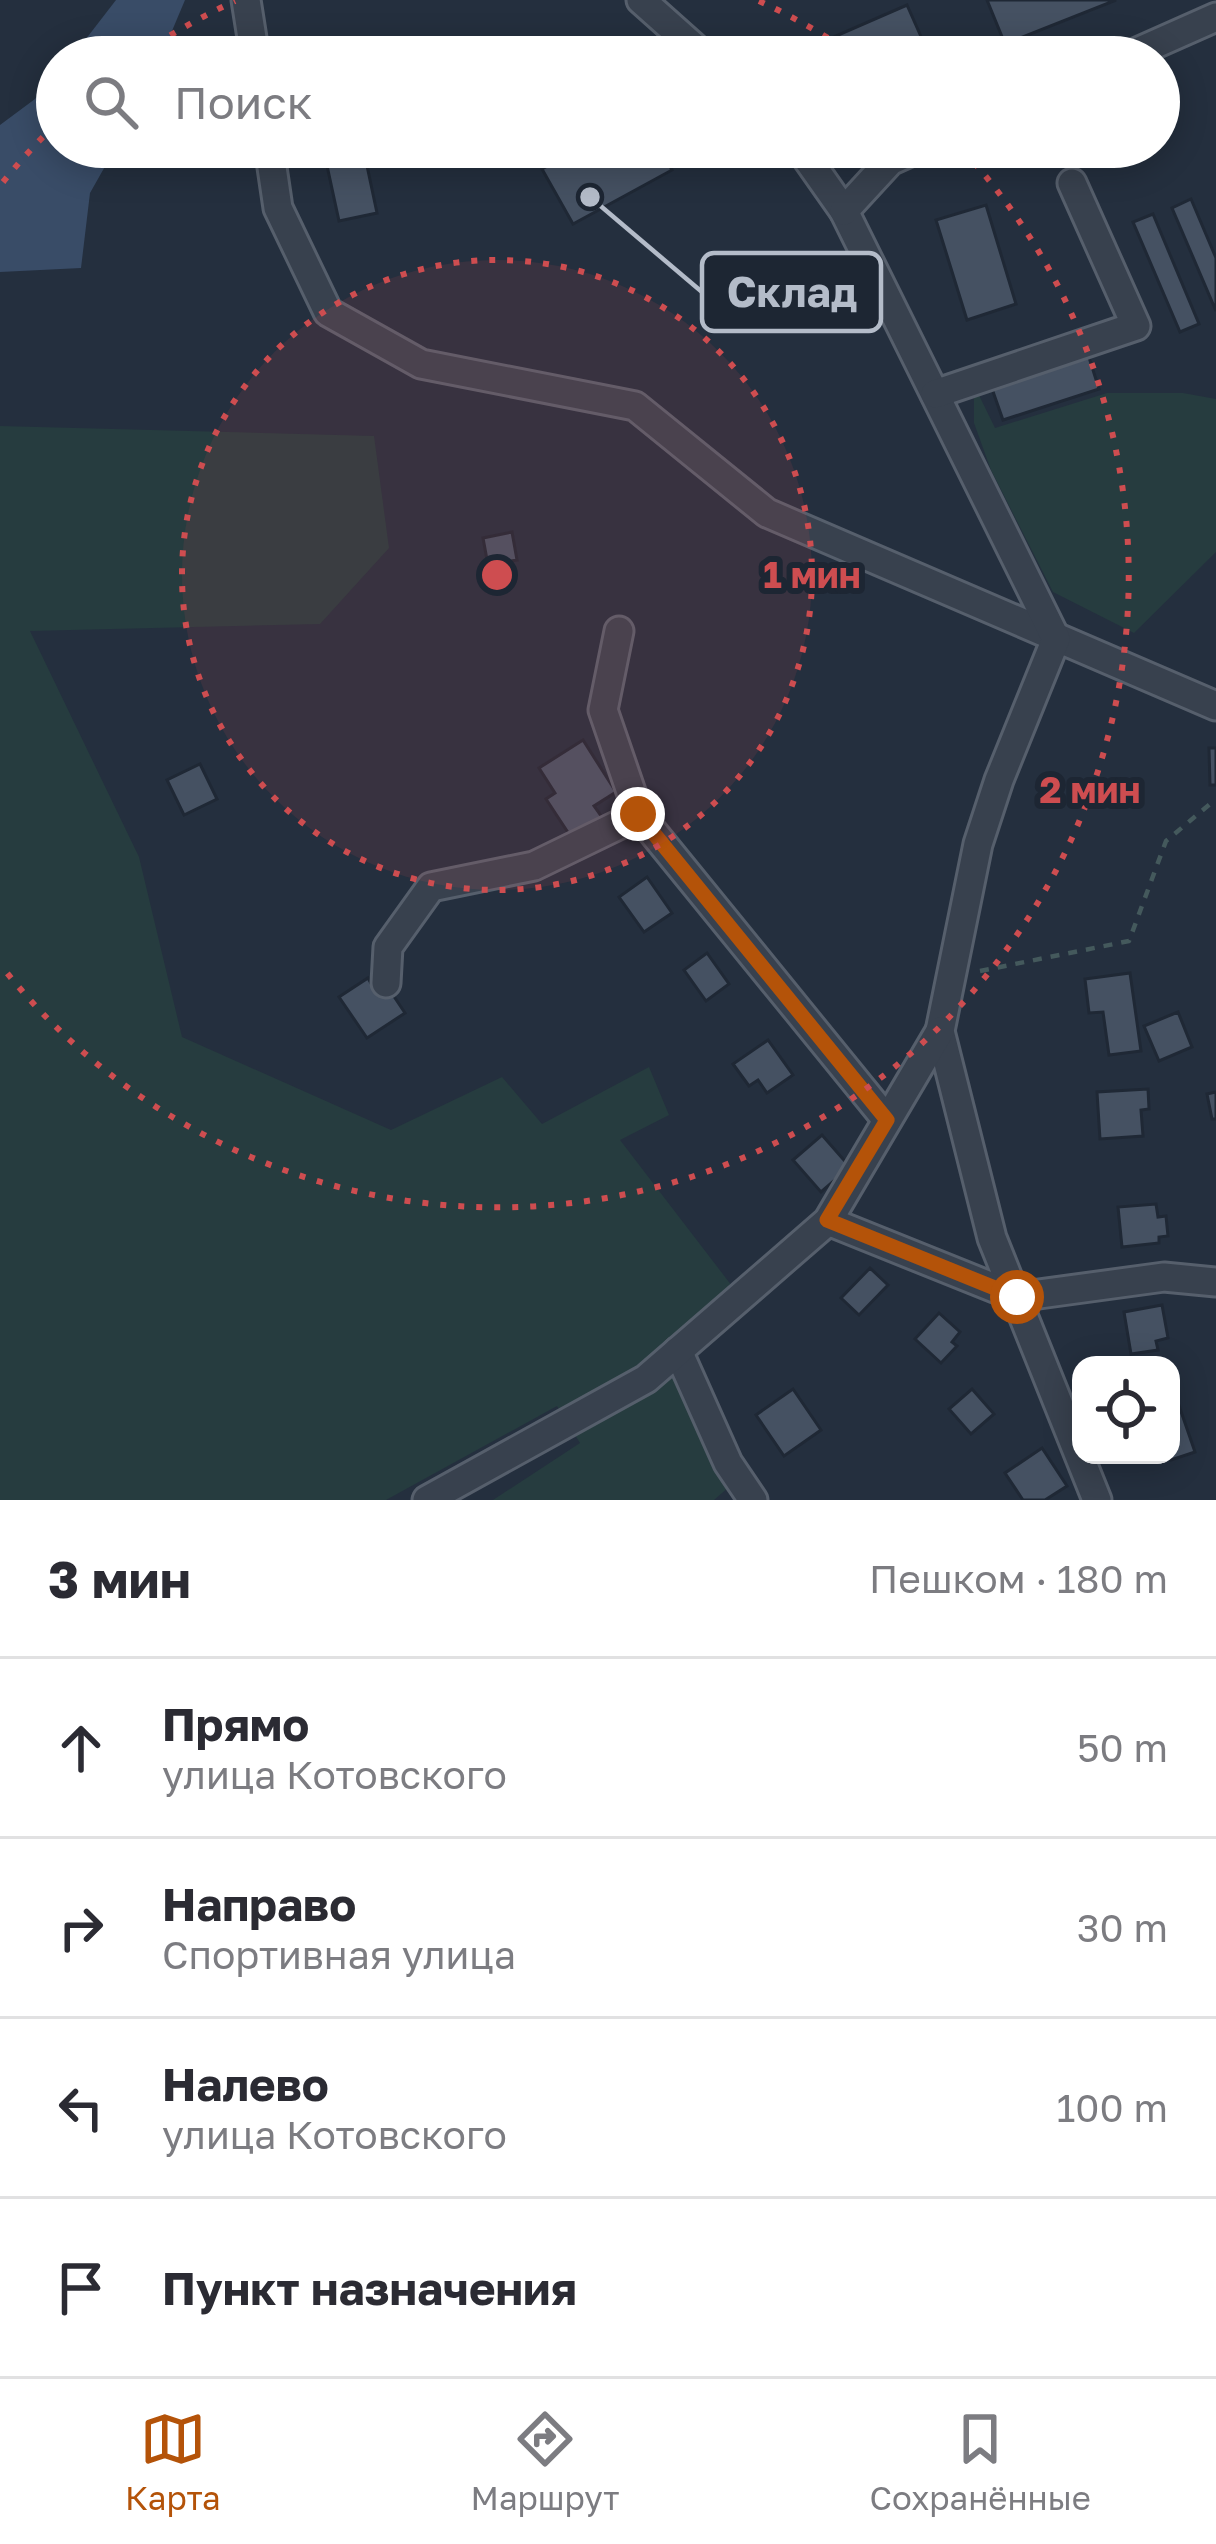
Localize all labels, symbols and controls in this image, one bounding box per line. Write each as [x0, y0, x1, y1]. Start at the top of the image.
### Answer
search box [36, 36, 1180, 168]
icon: search [78, 69, 144, 135]
text: Поиск [174, 75, 313, 129]
callout: Склад [702, 253, 881, 331]
text: Склад [727, 266, 857, 316]
text: 1 мин [763, 553, 861, 596]
centre of rings [476, 554, 518, 596]
text: 2 мин [1040, 768, 1140, 811]
route end [611, 787, 665, 841]
route start [990, 1270, 1044, 1324]
map controls [1072, 1356, 1180, 1464]
button: locate [1072, 1356, 1180, 1464]
text: 3 мин [48, 1548, 191, 1609]
text: Пешком · 180 m [869, 1555, 1168, 1602]
text: Прямо [162, 1697, 309, 1751]
icon: ahead [48, 1715, 114, 1781]
text: 50 m [1077, 1724, 1168, 1771]
text: улица Котовского [162, 1751, 507, 1798]
text: Направо [162, 1877, 356, 1931]
icon: right [48, 1895, 114, 1961]
text: 30 m [1077, 1904, 1168, 1951]
text: Спортивная улица [162, 1931, 516, 1978]
text: Налево [162, 2057, 329, 2111]
icon: left [48, 2075, 114, 2141]
text: 100 m [1056, 2084, 1168, 2131]
text: улица Котовского [162, 2111, 507, 2158]
icon: arrive [48, 2255, 114, 2321]
text: Пункт назначения [162, 2261, 577, 2315]
tab: Карта [125, 2406, 221, 2517]
tab: Маршрут [471, 2406, 620, 2517]
tab: Сохранённые [870, 2406, 1091, 2517]

